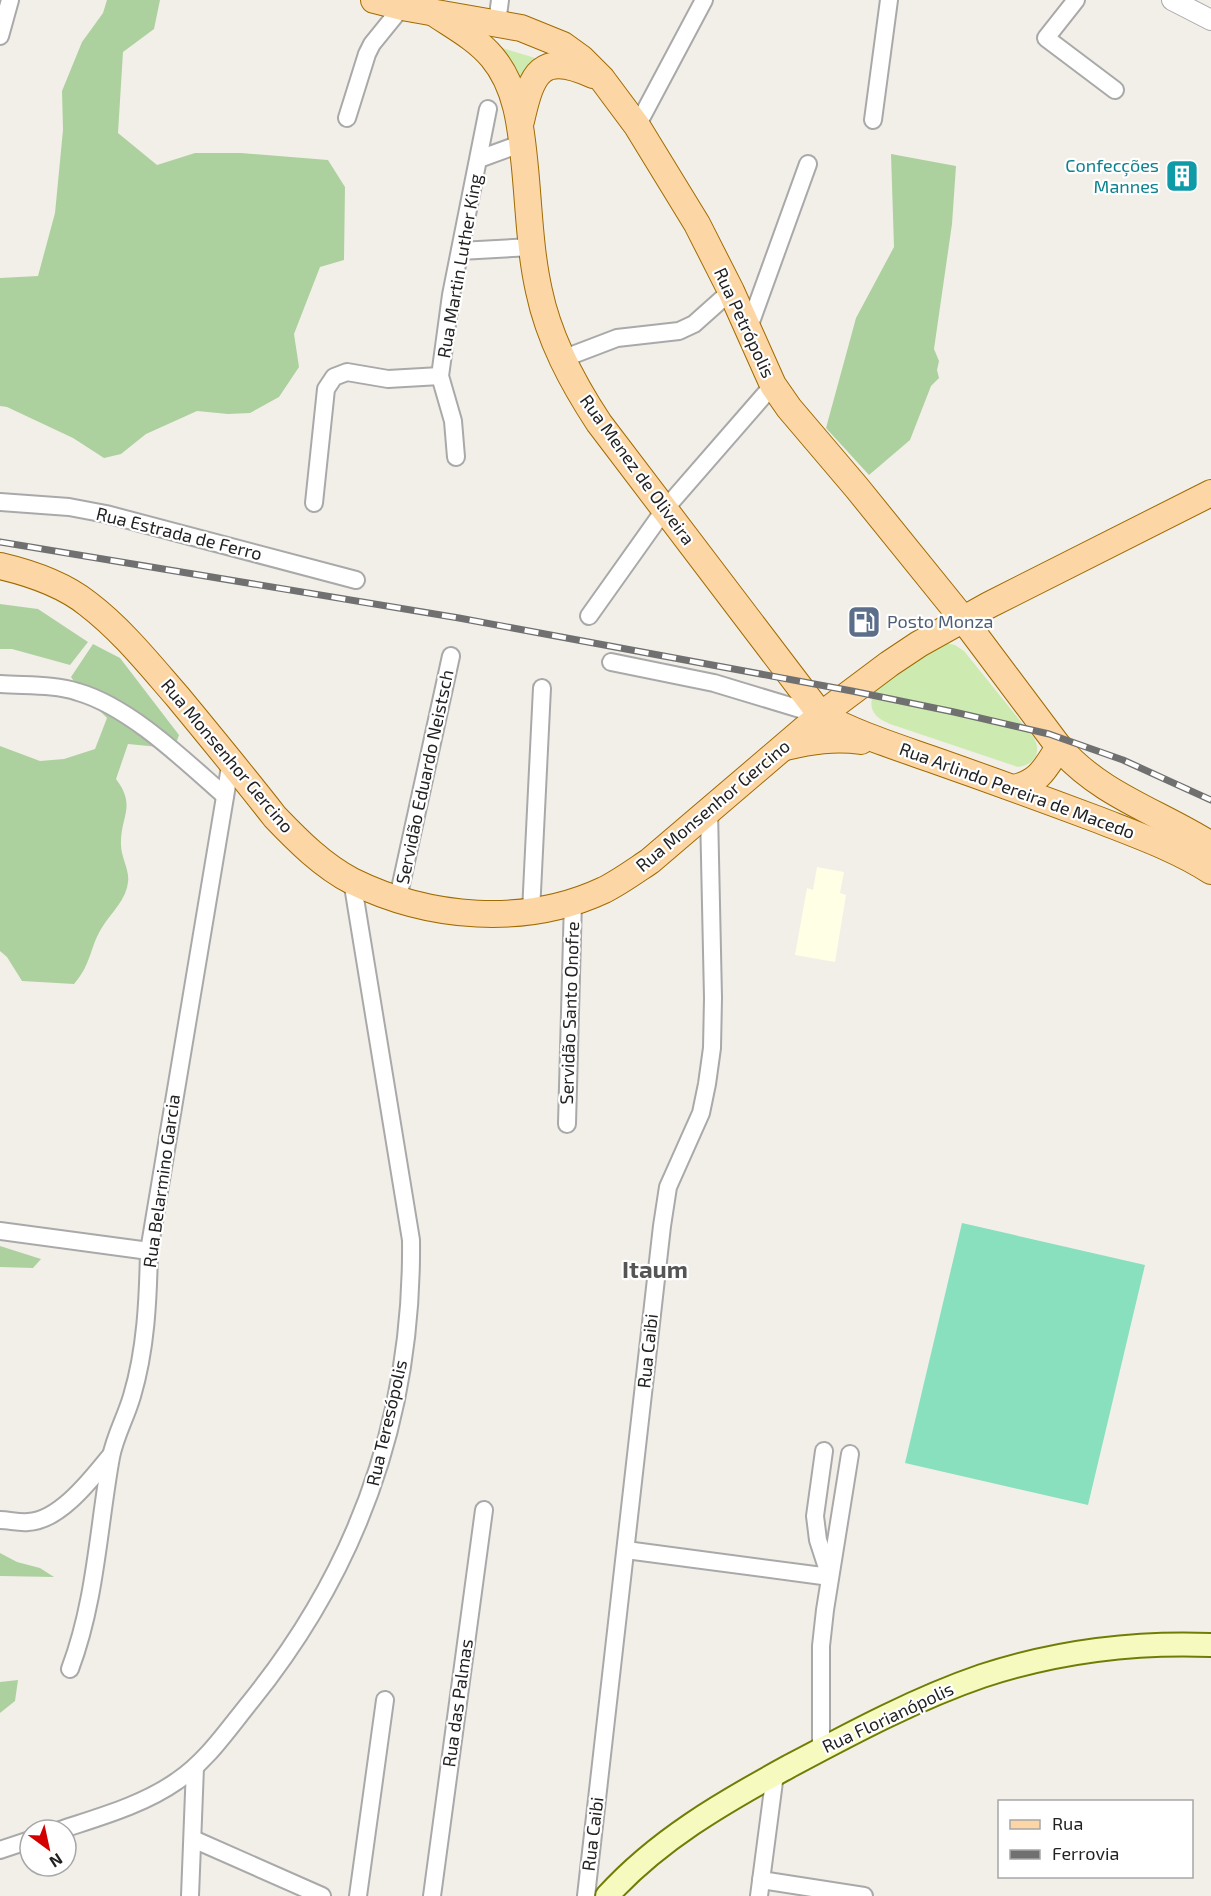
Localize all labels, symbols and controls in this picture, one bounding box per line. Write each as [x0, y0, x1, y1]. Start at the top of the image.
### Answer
place label: Confecções Mannes [1065, 154, 1159, 197]
building icon: Confecções Mannes [1164, 158, 1200, 194]
street label: Rua Martin Luther King [432, 172, 486, 360]
street label: Rua Petrópolis [710, 264, 780, 381]
street label: Rua Menez de Oliveira [576, 390, 700, 549]
street label: Rua Estrada de Ferro [94, 502, 264, 564]
fuel station icon: Posto Monza [846, 604, 882, 640]
place label: Posto Monza [887, 610, 994, 632]
street label: Servidão Eduardo Neistsch [391, 668, 458, 886]
street label: Rua Monsenhor Gercino [157, 674, 299, 837]
street label: Rua Monsenhor Gercino [631, 734, 794, 876]
street label: Rua Arlindo Pereira de Macedo [897, 737, 1138, 843]
street label: Servidão Santo Onofre [555, 921, 583, 1105]
street label: Rua Belarmino Garcia [138, 1093, 184, 1269]
district label: Itaum [622, 1254, 688, 1283]
street label: Rua Caibi [632, 1313, 662, 1389]
street label: Rua Teresópolis [361, 1358, 411, 1488]
street label: Rua das Palmas [437, 1637, 477, 1768]
street label: Rua Florianópolis [818, 1677, 957, 1757]
street label: Rua Caibi [577, 1796, 607, 1872]
legend [998, 1800, 1193, 1878]
text: Rua [1052, 1812, 1083, 1834]
north arrow [18, 1818, 78, 1878]
text: Ferrovia [1052, 1842, 1119, 1864]
text: N [46, 1850, 66, 1872]

